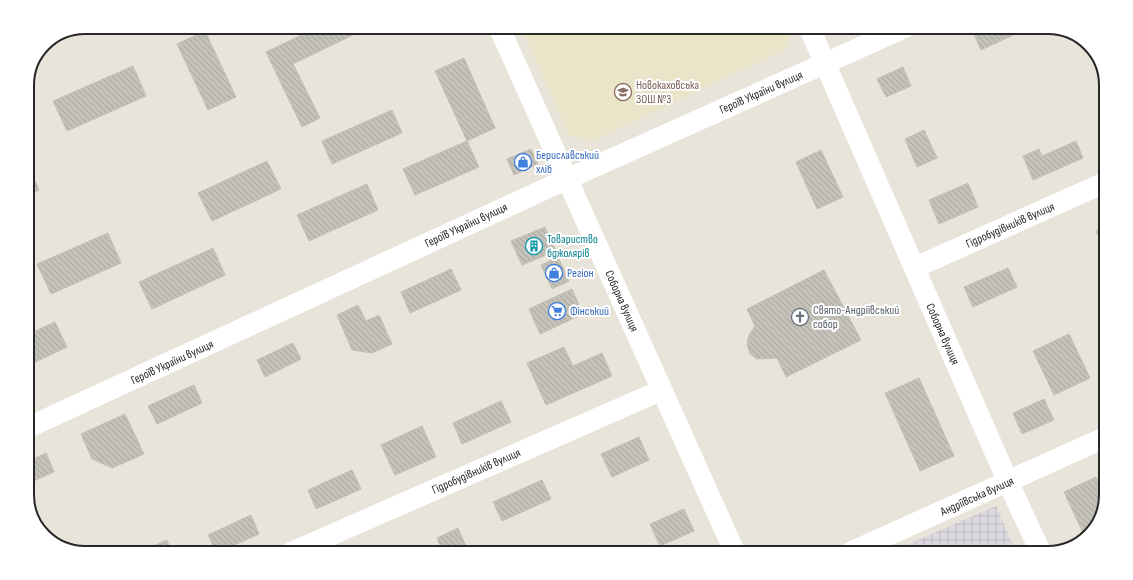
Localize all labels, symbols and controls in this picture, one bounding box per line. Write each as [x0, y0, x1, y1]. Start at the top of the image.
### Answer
street label: Героїв України вулиця [717, 67, 805, 117]
place label: Новокаховська ЗОШ №3 [636, 78, 699, 107]
school or university icon: Новокаховська ЗОШ №3 [613, 82, 633, 102]
place label: Бериславський хліб [536, 148, 599, 177]
shop icon: Бериславський хліб [513, 152, 533, 172]
street label: Гідробудівників вулиця [964, 199, 1057, 252]
street label: Героїв України вулиця [423, 200, 510, 251]
place label: Товариство бджолярів [547, 232, 598, 261]
building icon: Товариство бджолярів [524, 236, 544, 256]
shop icon: Регіон [544, 263, 564, 283]
place label: Регіон [567, 266, 594, 281]
street label: Соборна вулиця [601, 268, 642, 335]
supermarket icon: Фінський [547, 301, 567, 321]
street label: Соборна вулиця [922, 301, 963, 368]
place label: Свято-Андріївський собор [813, 303, 899, 332]
place label: Фінський [570, 304, 609, 319]
church icon: Свято-Андріївський собор [790, 307, 810, 327]
street label: Героїв України вулиця [129, 337, 216, 388]
street label: Гідробудівників вулиця [430, 445, 523, 498]
street label: Андріївська вулиця [937, 473, 1017, 520]

